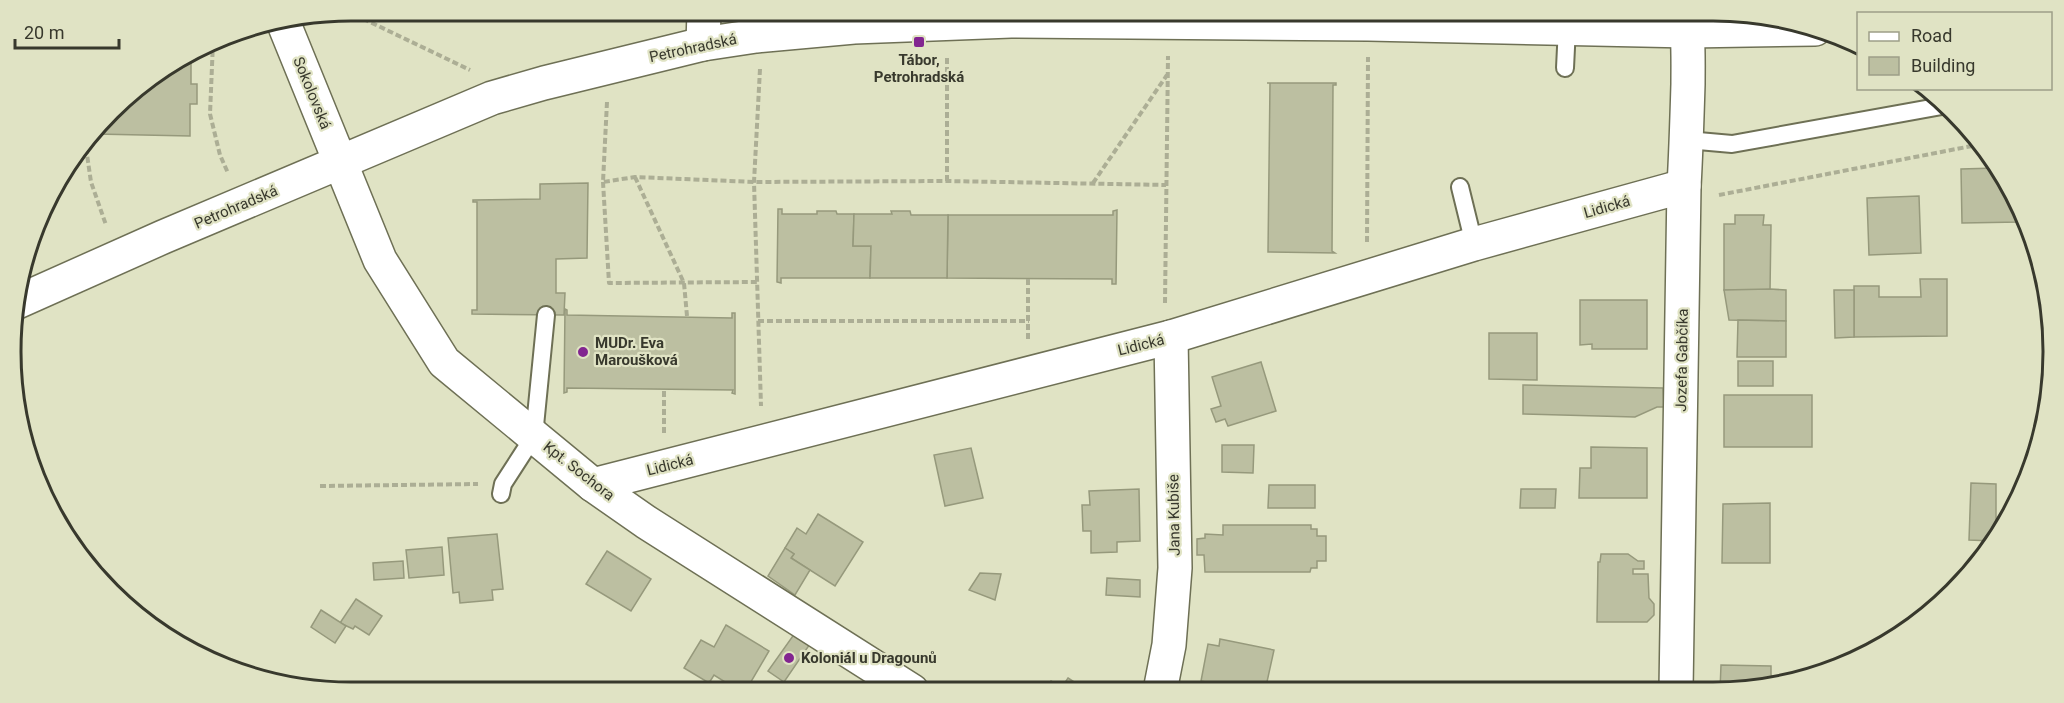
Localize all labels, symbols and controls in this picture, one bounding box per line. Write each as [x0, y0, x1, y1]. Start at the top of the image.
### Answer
scale bar [15, 12, 118, 50]
legend [1857, 12, 2052, 90]
text: 20 m [24, 22, 64, 43]
text: Road [1911, 25, 1952, 46]
street label: Petrohradská [648, 30, 738, 66]
marker: Tábor, Petrohradská [912, 35, 926, 49]
place label: Tábor, Petrohradská [874, 51, 964, 86]
street label: Sokolovská [289, 54, 335, 132]
text: Building [1911, 55, 1975, 76]
street label: Petrohradská [192, 181, 280, 233]
street label: Lidická [1582, 192, 1632, 222]
street label: Jozefa Gabčíka [1672, 308, 1692, 412]
street label: Lidická [1116, 331, 1166, 359]
place label: MUDr. Eva Maroušková [595, 334, 678, 369]
marker: MUDr. Eva Maroušková [576, 345, 590, 359]
street label: Kpt. Sochora [540, 438, 618, 504]
street label: Lidická [645, 451, 695, 479]
street label: Jana Kubiše [1164, 474, 1184, 556]
place label: Koloniál u Dragounů [801, 649, 937, 667]
marker: Koloniál u Dragounů [782, 651, 796, 665]

